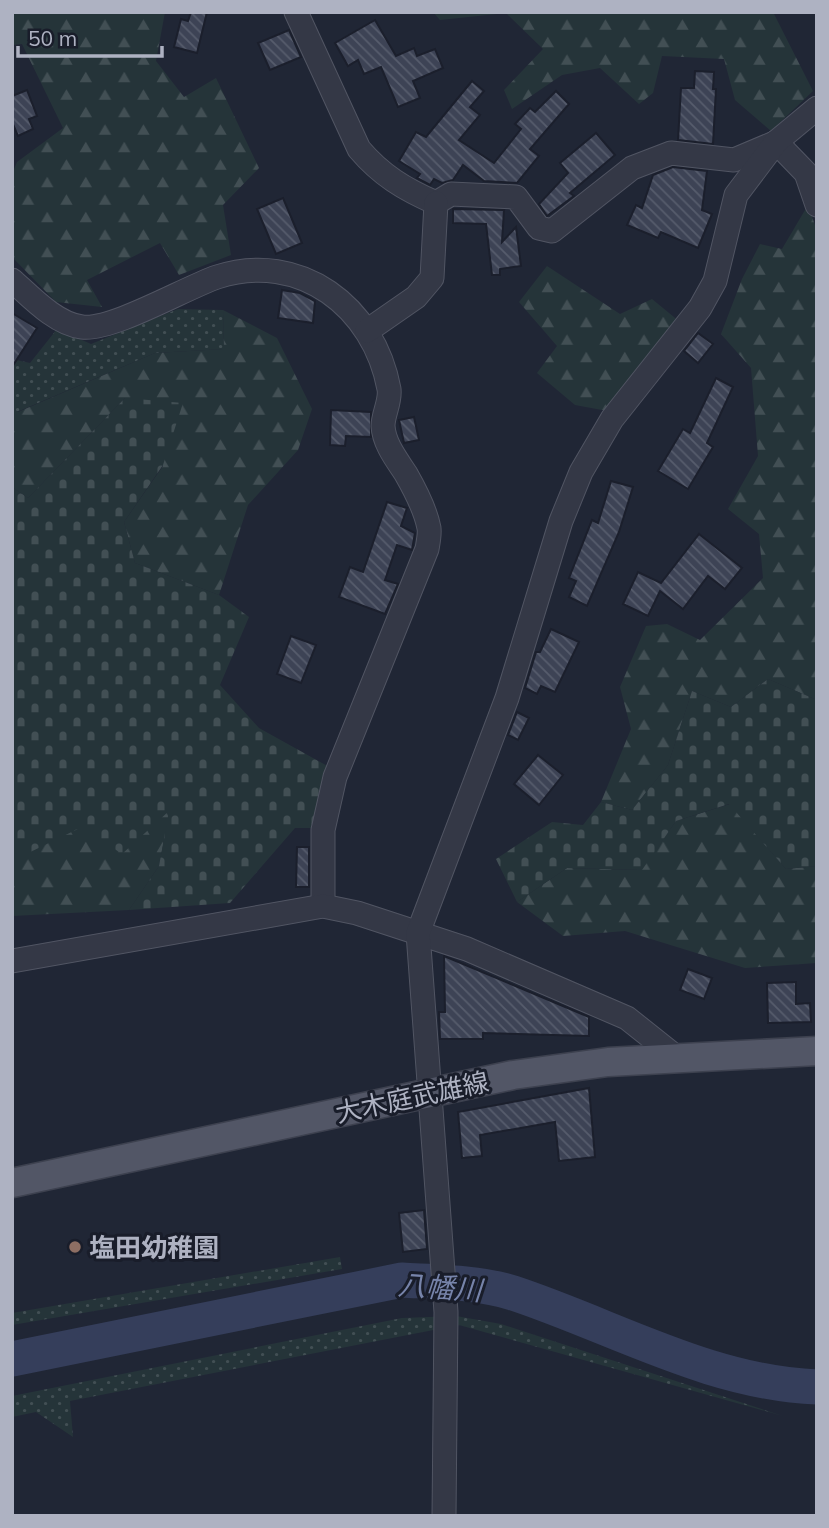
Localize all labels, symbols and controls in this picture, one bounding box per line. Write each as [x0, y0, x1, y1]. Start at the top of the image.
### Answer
scale bar [18, 14, 161, 58]
text: 50 m [28, 25, 77, 51]
street label: 大木庭武雄線 [332, 1065, 492, 1129]
place label: 塩田幼稚園 [89, 1231, 219, 1264]
marker: 塩田幼稚園 [67, 1239, 83, 1255]
water label: 八幡川 [397, 1267, 486, 1308]

